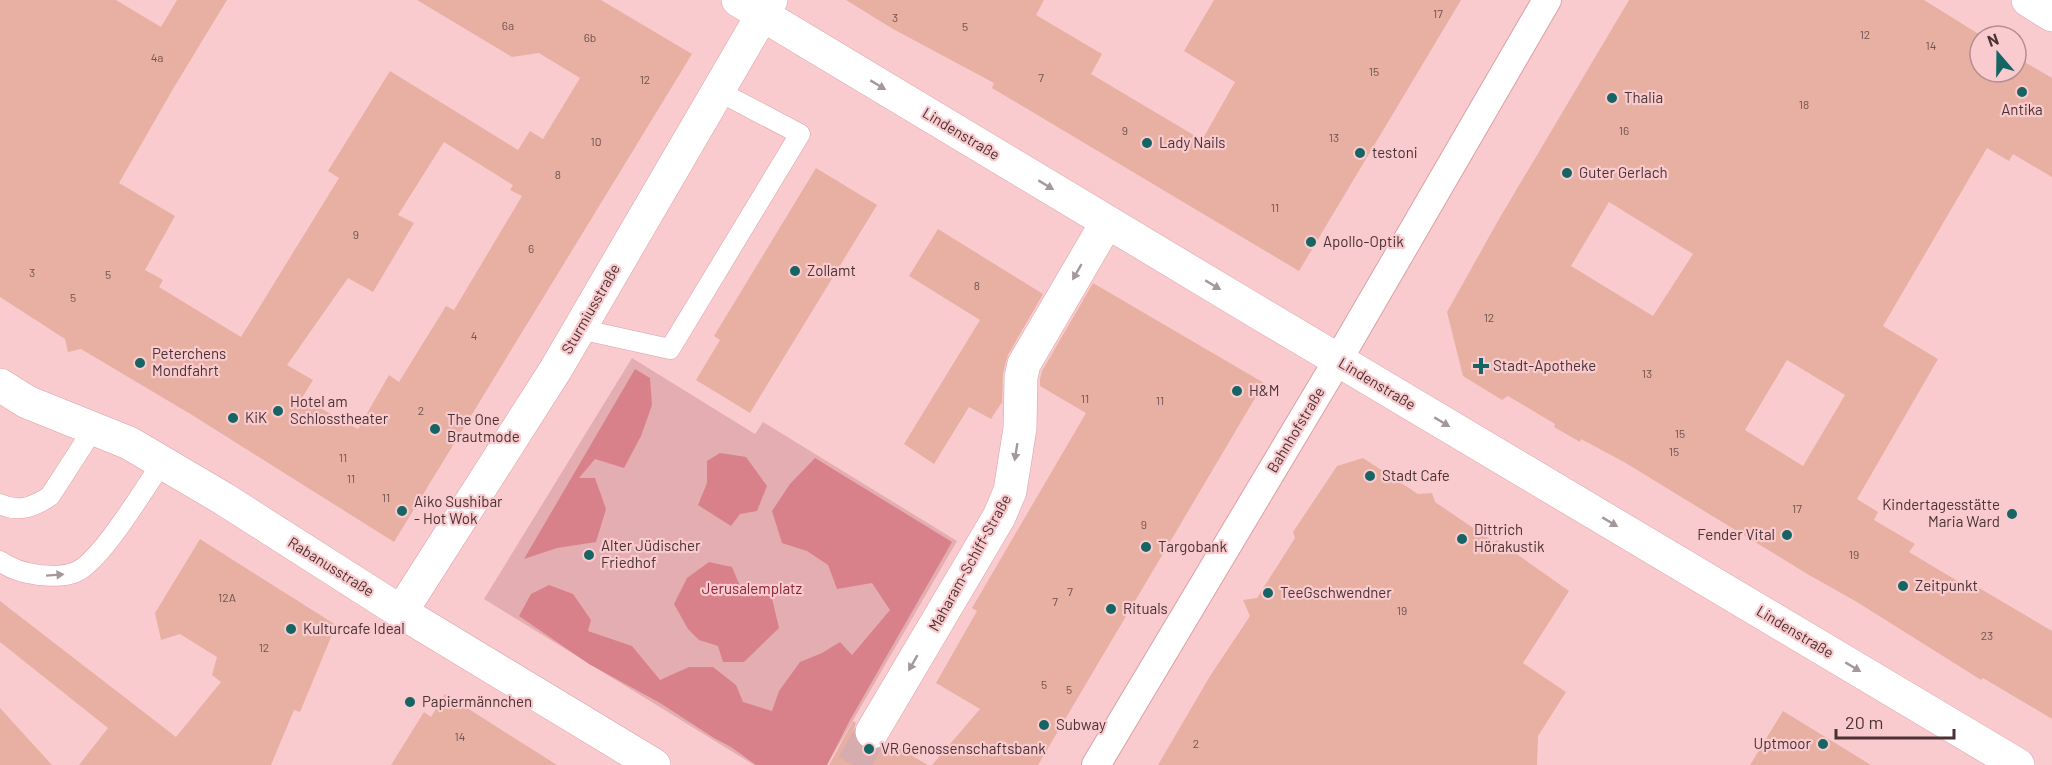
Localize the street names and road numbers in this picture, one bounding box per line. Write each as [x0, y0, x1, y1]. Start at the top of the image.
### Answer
street label: Lindenstraße [920, 103, 1003, 163]
street label: Sturmiusstraße [557, 260, 623, 357]
street label: Lindenstraße [1336, 353, 1419, 413]
street label: Bahnhofstraße [1263, 384, 1328, 475]
street label: Maharam-Schiff-Straße [924, 491, 1014, 634]
street label: Rabanusstraße [285, 533, 378, 600]
street label: Lindenstraße [1754, 601, 1837, 661]

